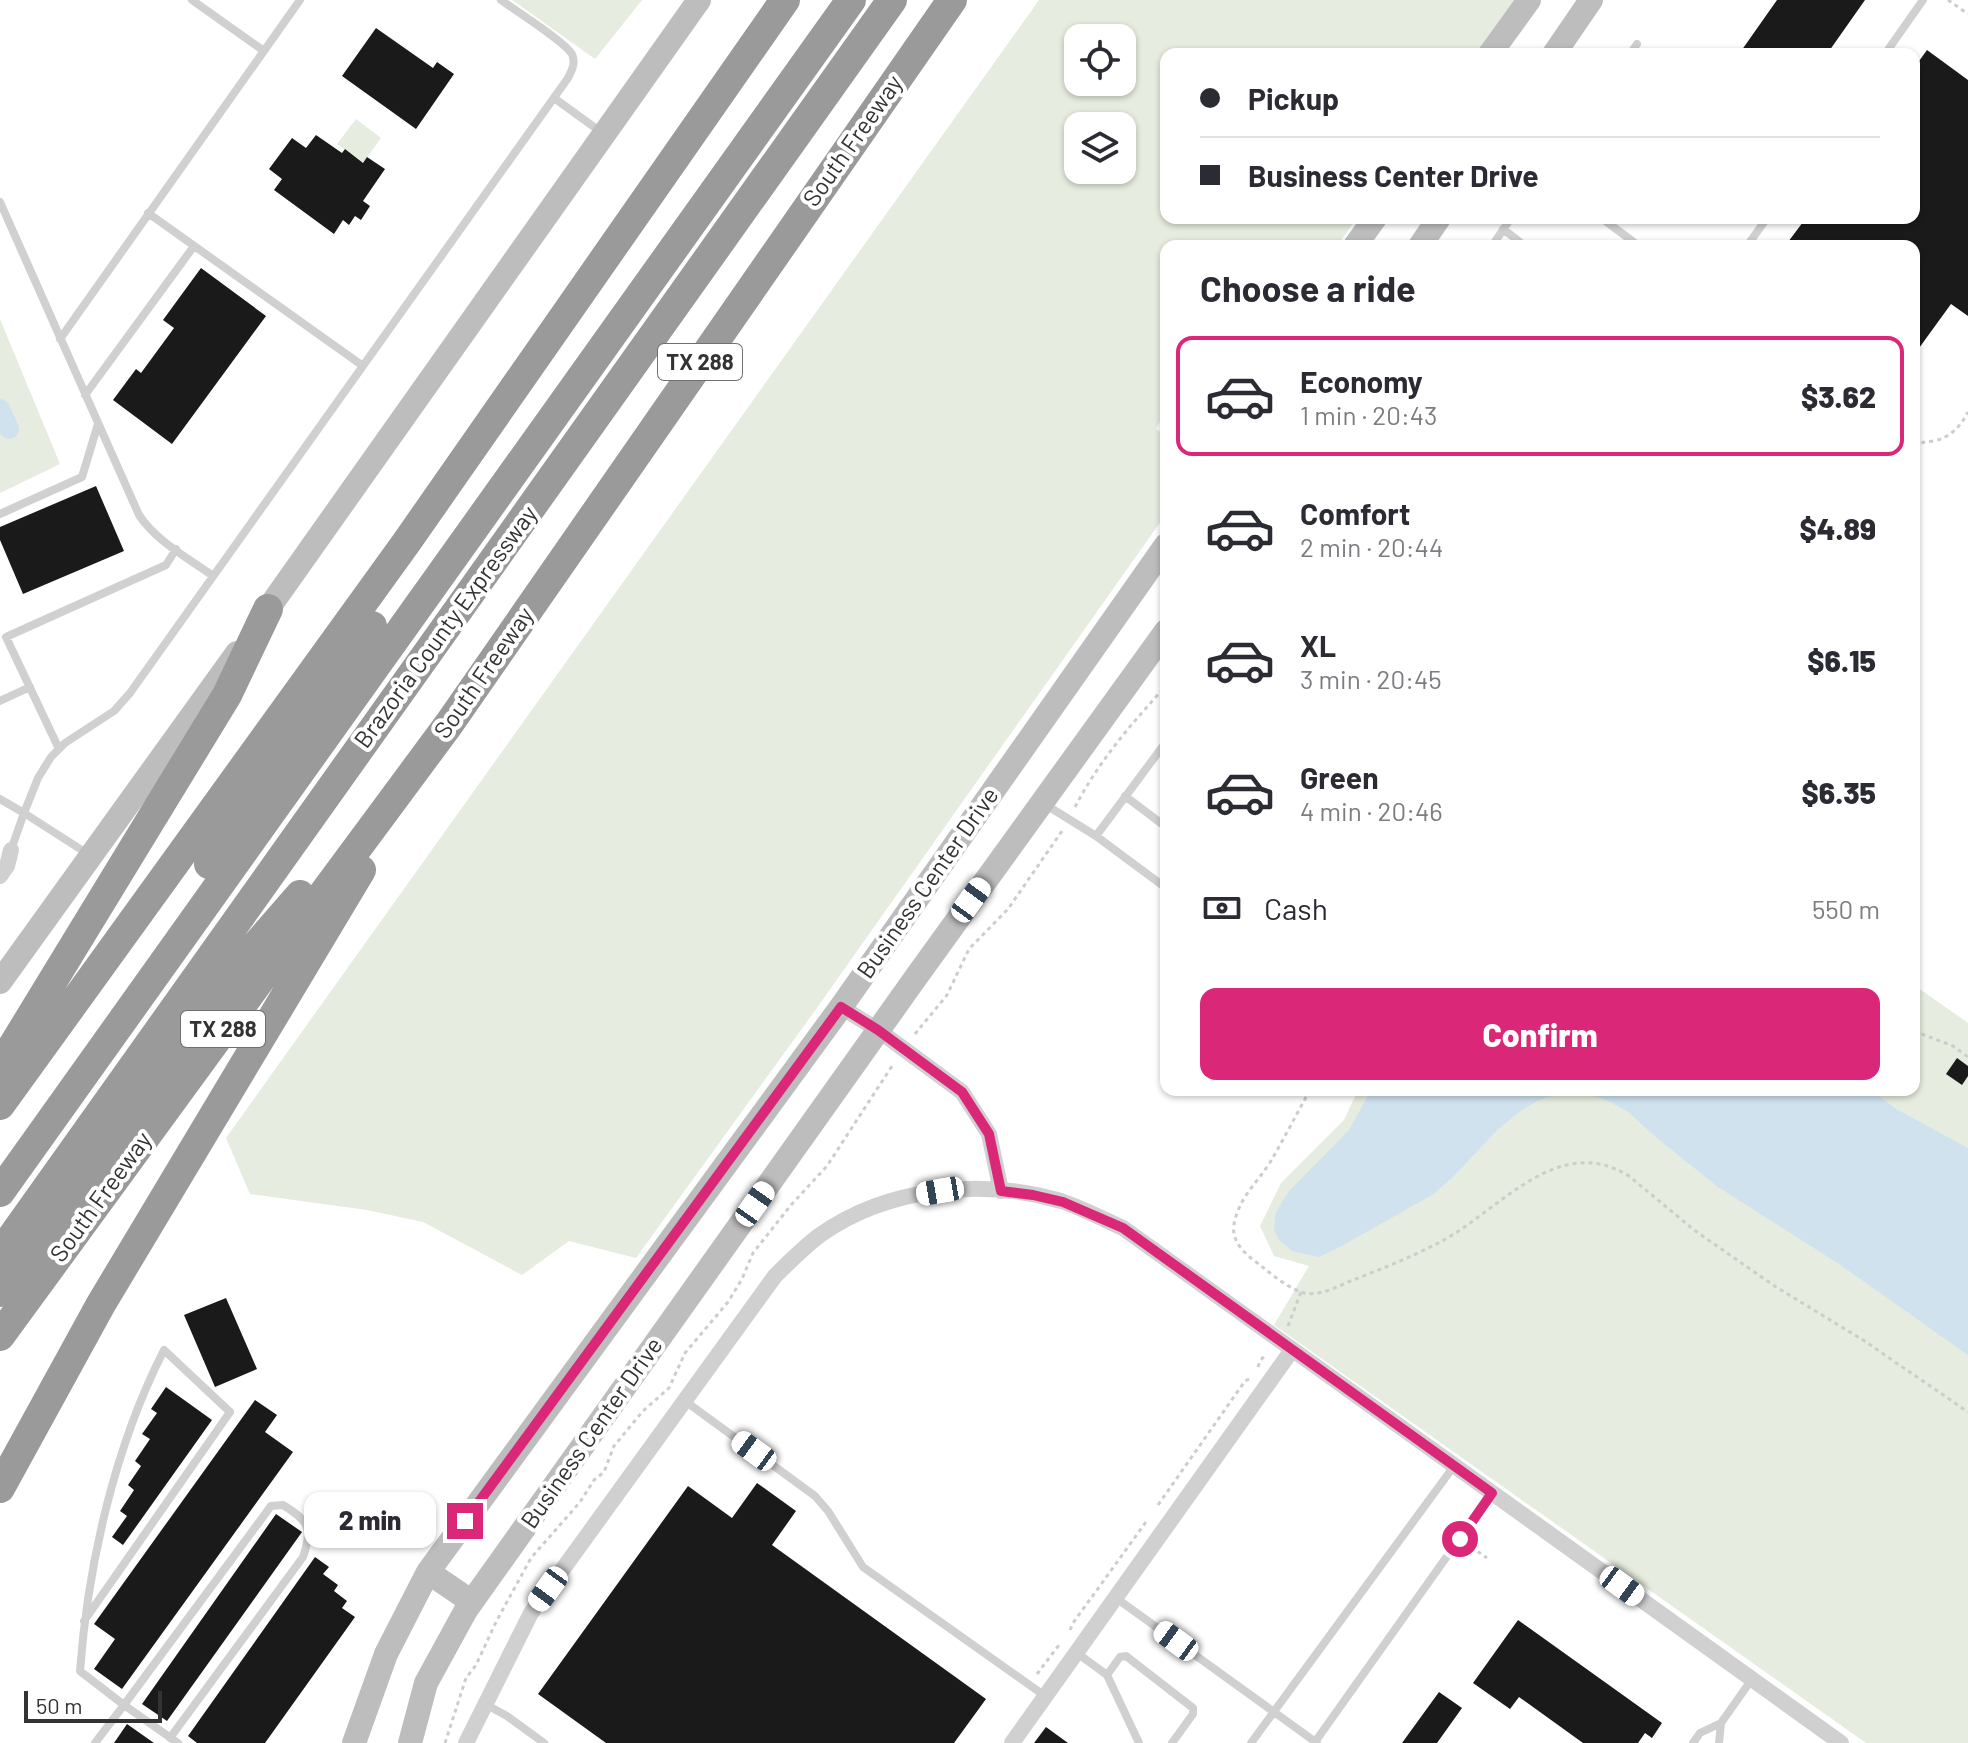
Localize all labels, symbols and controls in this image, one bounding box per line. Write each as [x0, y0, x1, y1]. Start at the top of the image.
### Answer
map controls [1064, 24, 1136, 184]
button: locate [1064, 24, 1136, 96]
street label: South Freeway [796, 69, 908, 211]
text: Pickup [1248, 80, 1339, 116]
button: layers [1064, 112, 1136, 184]
text: Business Center Drive [1248, 157, 1539, 193]
text: Choose a ride [1200, 266, 1416, 309]
road number: TX 288 [658, 344, 742, 380]
icon: car [1204, 360, 1276, 432]
text: Economy [1300, 363, 1423, 399]
text: $3.62 [1801, 378, 1876, 414]
text: 1 min · 20:43 [1300, 399, 1437, 430]
icon: car [1204, 492, 1276, 564]
text: Comfort [1300, 495, 1410, 531]
street label: Brazoria County Expressway [347, 499, 542, 753]
text: $4.89 [1800, 510, 1876, 546]
text: 2 min · 20:44 [1300, 531, 1443, 562]
street label: South Freeway [427, 601, 539, 743]
icon: car [1204, 624, 1276, 696]
text: XL [1300, 627, 1336, 663]
text: $6.15 [1807, 642, 1876, 678]
text: 3 min · 20:45 [1300, 663, 1442, 694]
icon: car [1204, 756, 1276, 828]
text: Green [1300, 759, 1379, 795]
text: $6.35 [1802, 774, 1876, 810]
street label: Business Center Drive [850, 781, 1004, 983]
text: 4 min · 20:46 [1300, 795, 1443, 826]
car [947, 874, 995, 926]
icon: cash [1200, 886, 1244, 930]
text: Cash [1264, 890, 1328, 926]
text: 550 m [1812, 893, 1880, 924]
button: Confirm [1200, 988, 1880, 1080]
road number: TX 288 [181, 1011, 265, 1047]
street label: South Freeway [43, 1125, 157, 1267]
car [914, 1175, 966, 1207]
car [731, 1177, 779, 1231]
street label: Business Center Drive [514, 1331, 668, 1533]
car [728, 1427, 780, 1475]
callout: 2 min [305, 1493, 437, 1549]
route end [447, 1503, 483, 1539]
text: 2 min [339, 1504, 401, 1535]
route start [1442, 1521, 1478, 1557]
car [1596, 1562, 1648, 1610]
car [524, 1563, 572, 1615]
car [1150, 1617, 1202, 1665]
scale bar [24, 1687, 162, 1723]
text: 50 m [36, 1692, 82, 1718]

